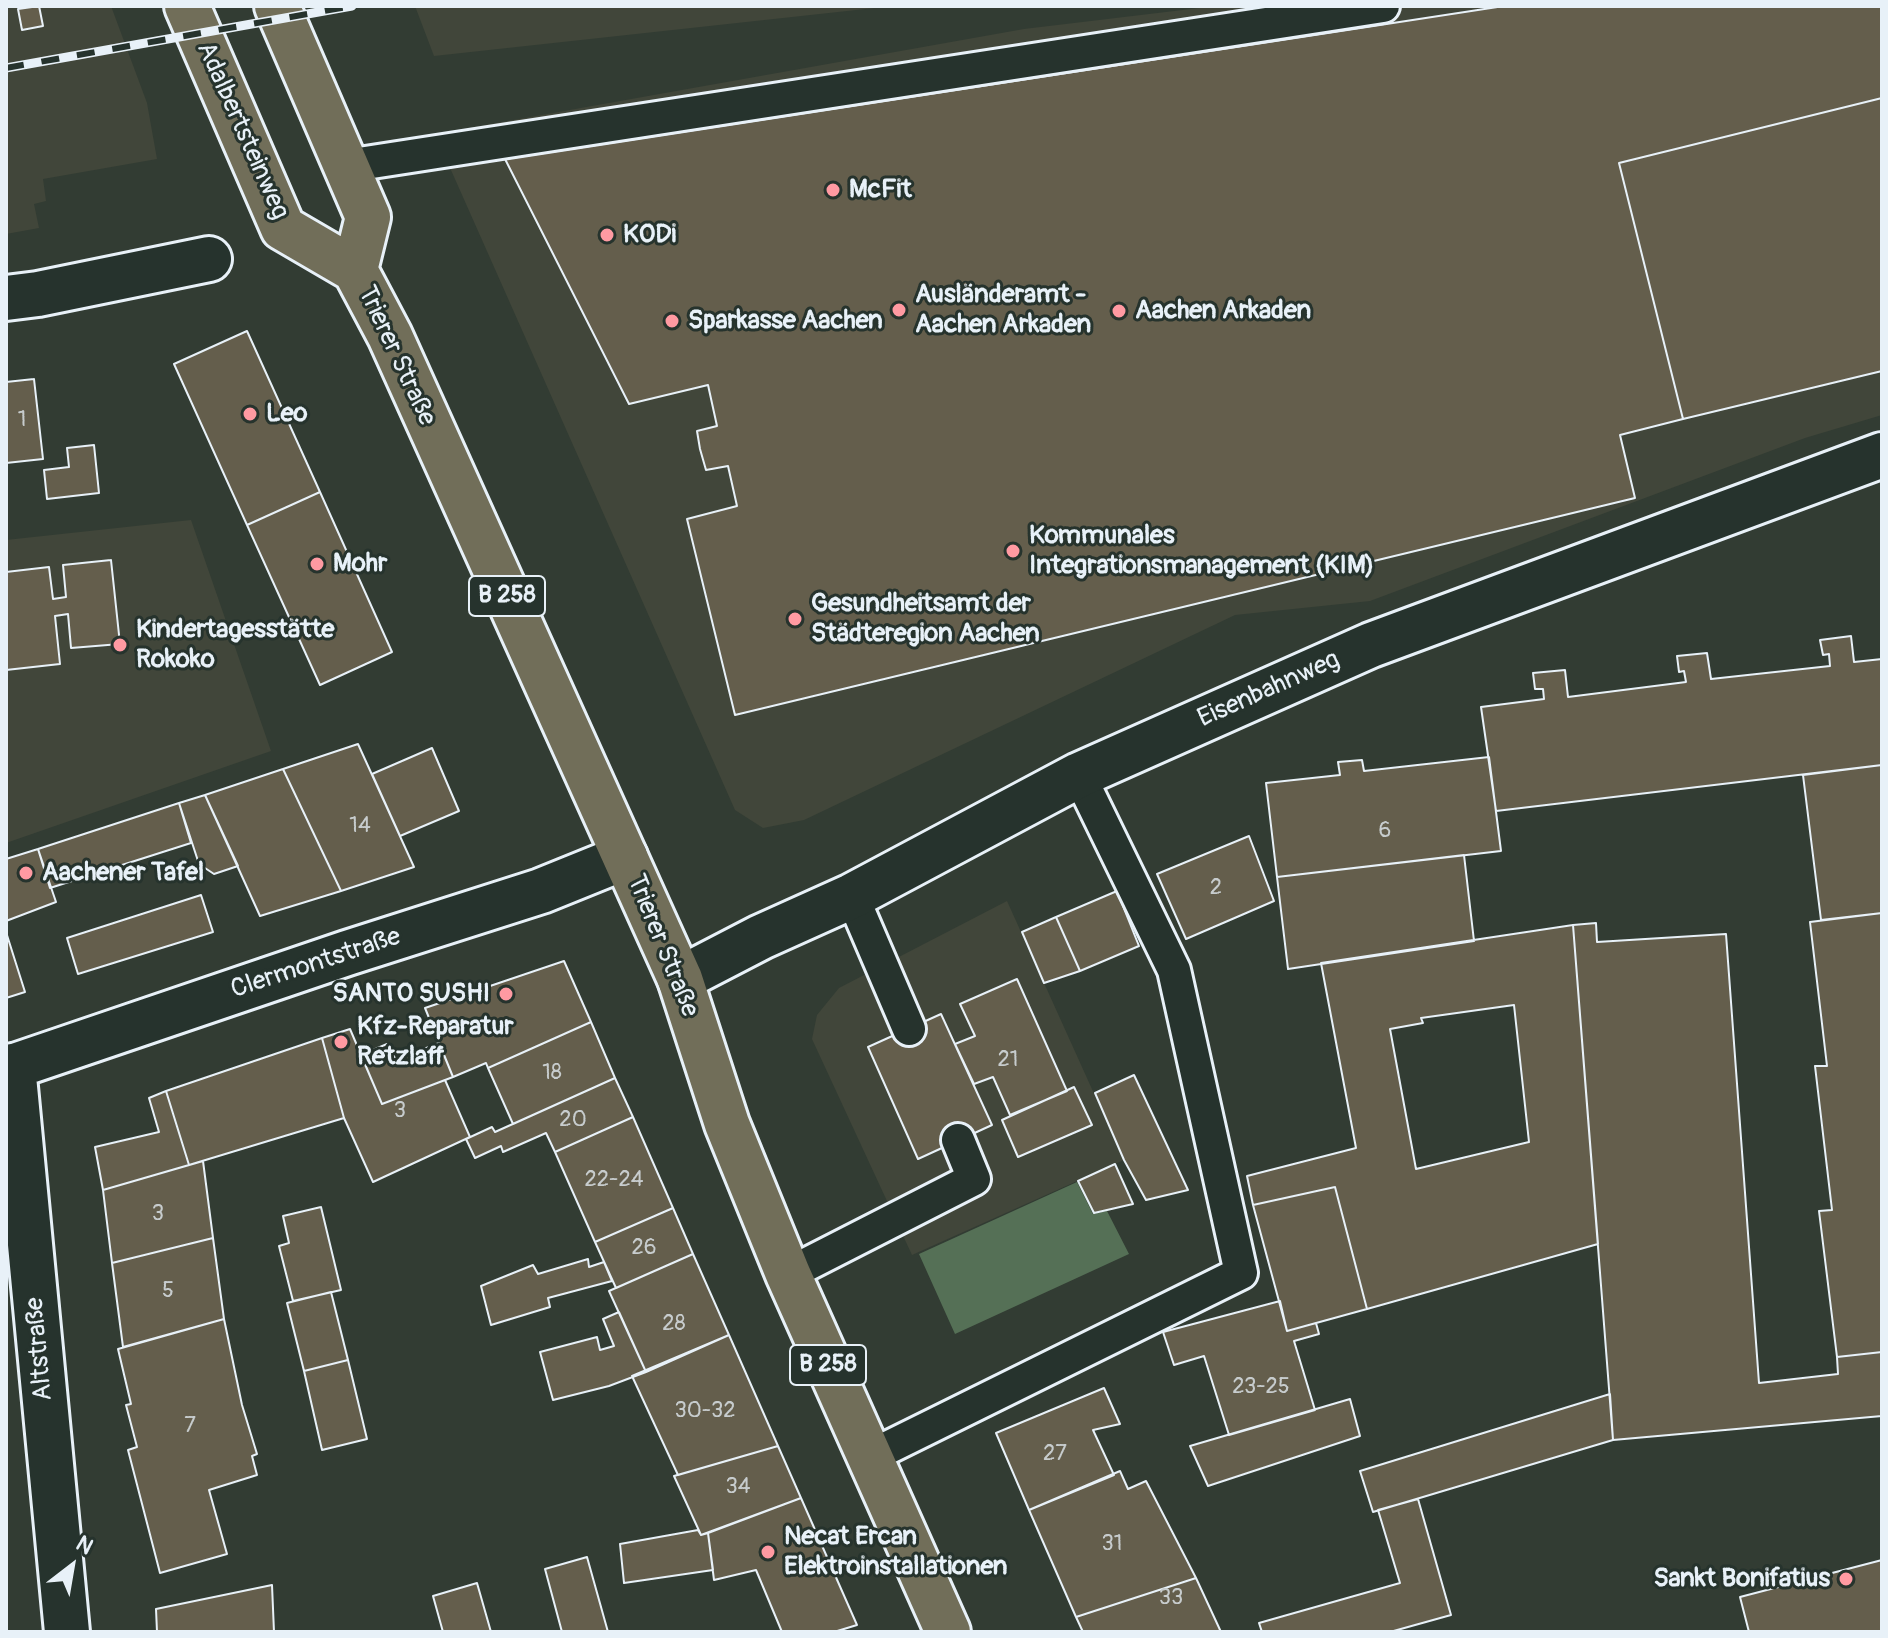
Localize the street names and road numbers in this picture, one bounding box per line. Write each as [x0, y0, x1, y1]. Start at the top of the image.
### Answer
street label: Adalbertsteinweg [189, 38, 295, 224]
street label: Trierer Straße [350, 281, 442, 431]
road number: B 258 [469, 576, 545, 616]
street label: Eisenbahnweg [1193, 645, 1345, 735]
street label: Trierer Straße [619, 870, 705, 1022]
street label: Clermontstraße [227, 922, 405, 1006]
street label: Altstraße [20, 1296, 60, 1402]
road number: B 258 [790, 1345, 866, 1385]

